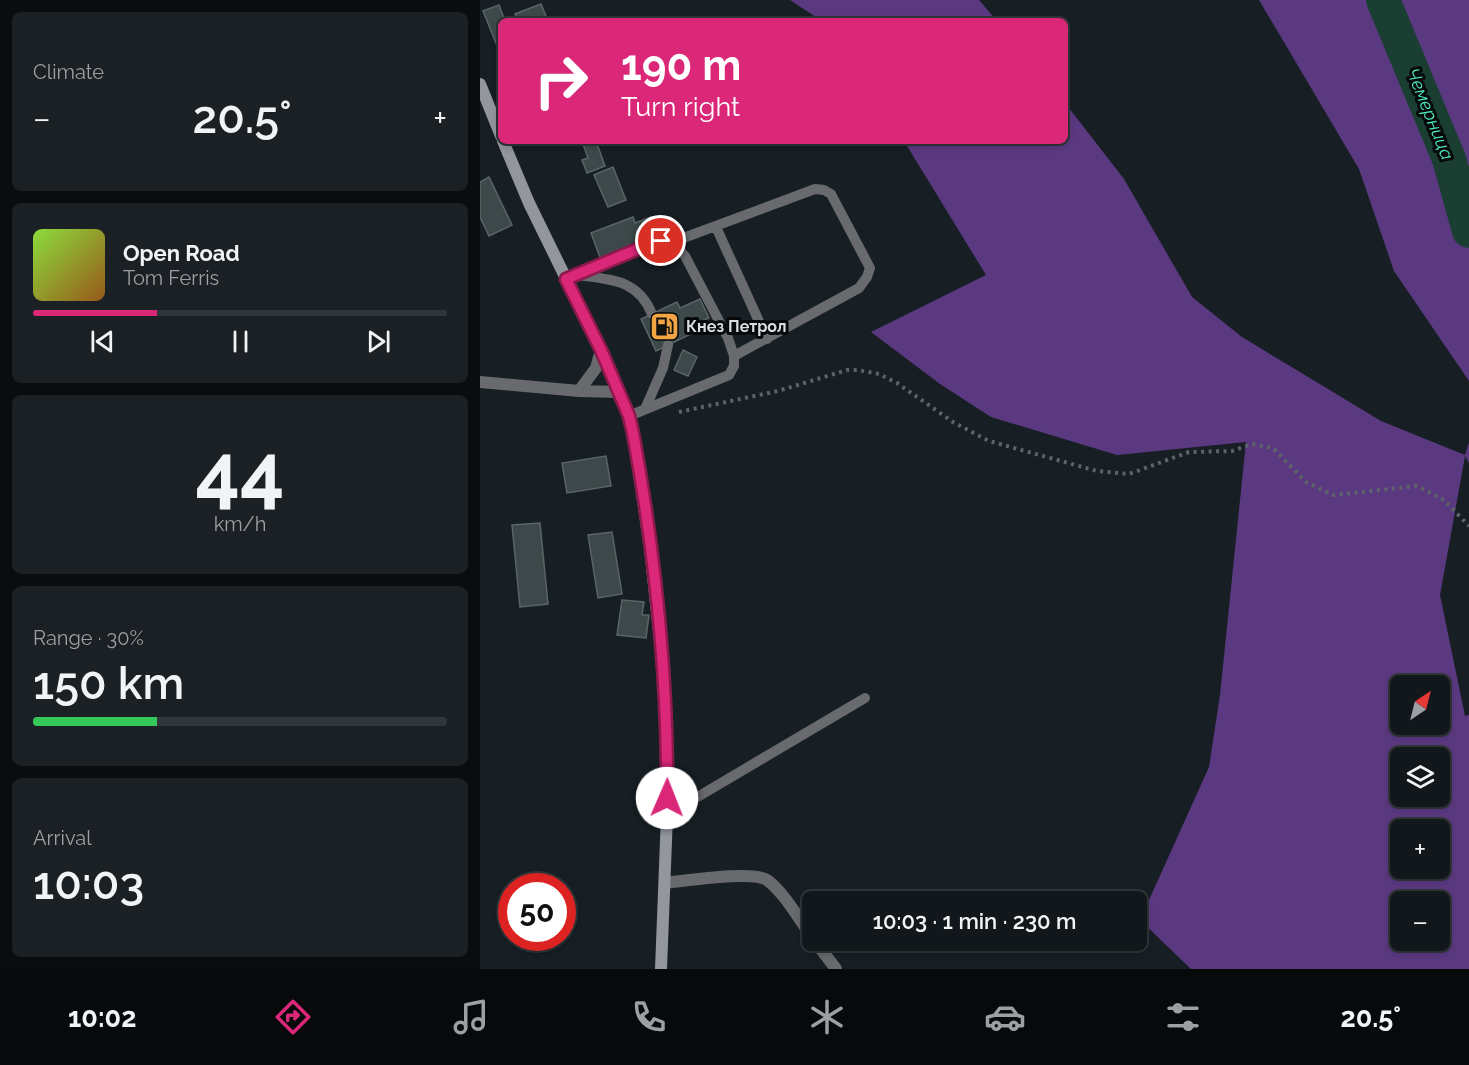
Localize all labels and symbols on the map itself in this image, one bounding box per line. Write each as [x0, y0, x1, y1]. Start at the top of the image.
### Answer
water label: Чемерница [1403, 65, 1458, 163]
pin [635, 215, 686, 266]
fuel station icon: Кнез Петрол [649, 310, 681, 342]
place label: Кнез Петрол [686, 317, 787, 336]
north arrow [1390, 675, 1450, 735]
position arrow [635, 766, 699, 830]
speed limit sign: 50 [498, 873, 576, 951]

